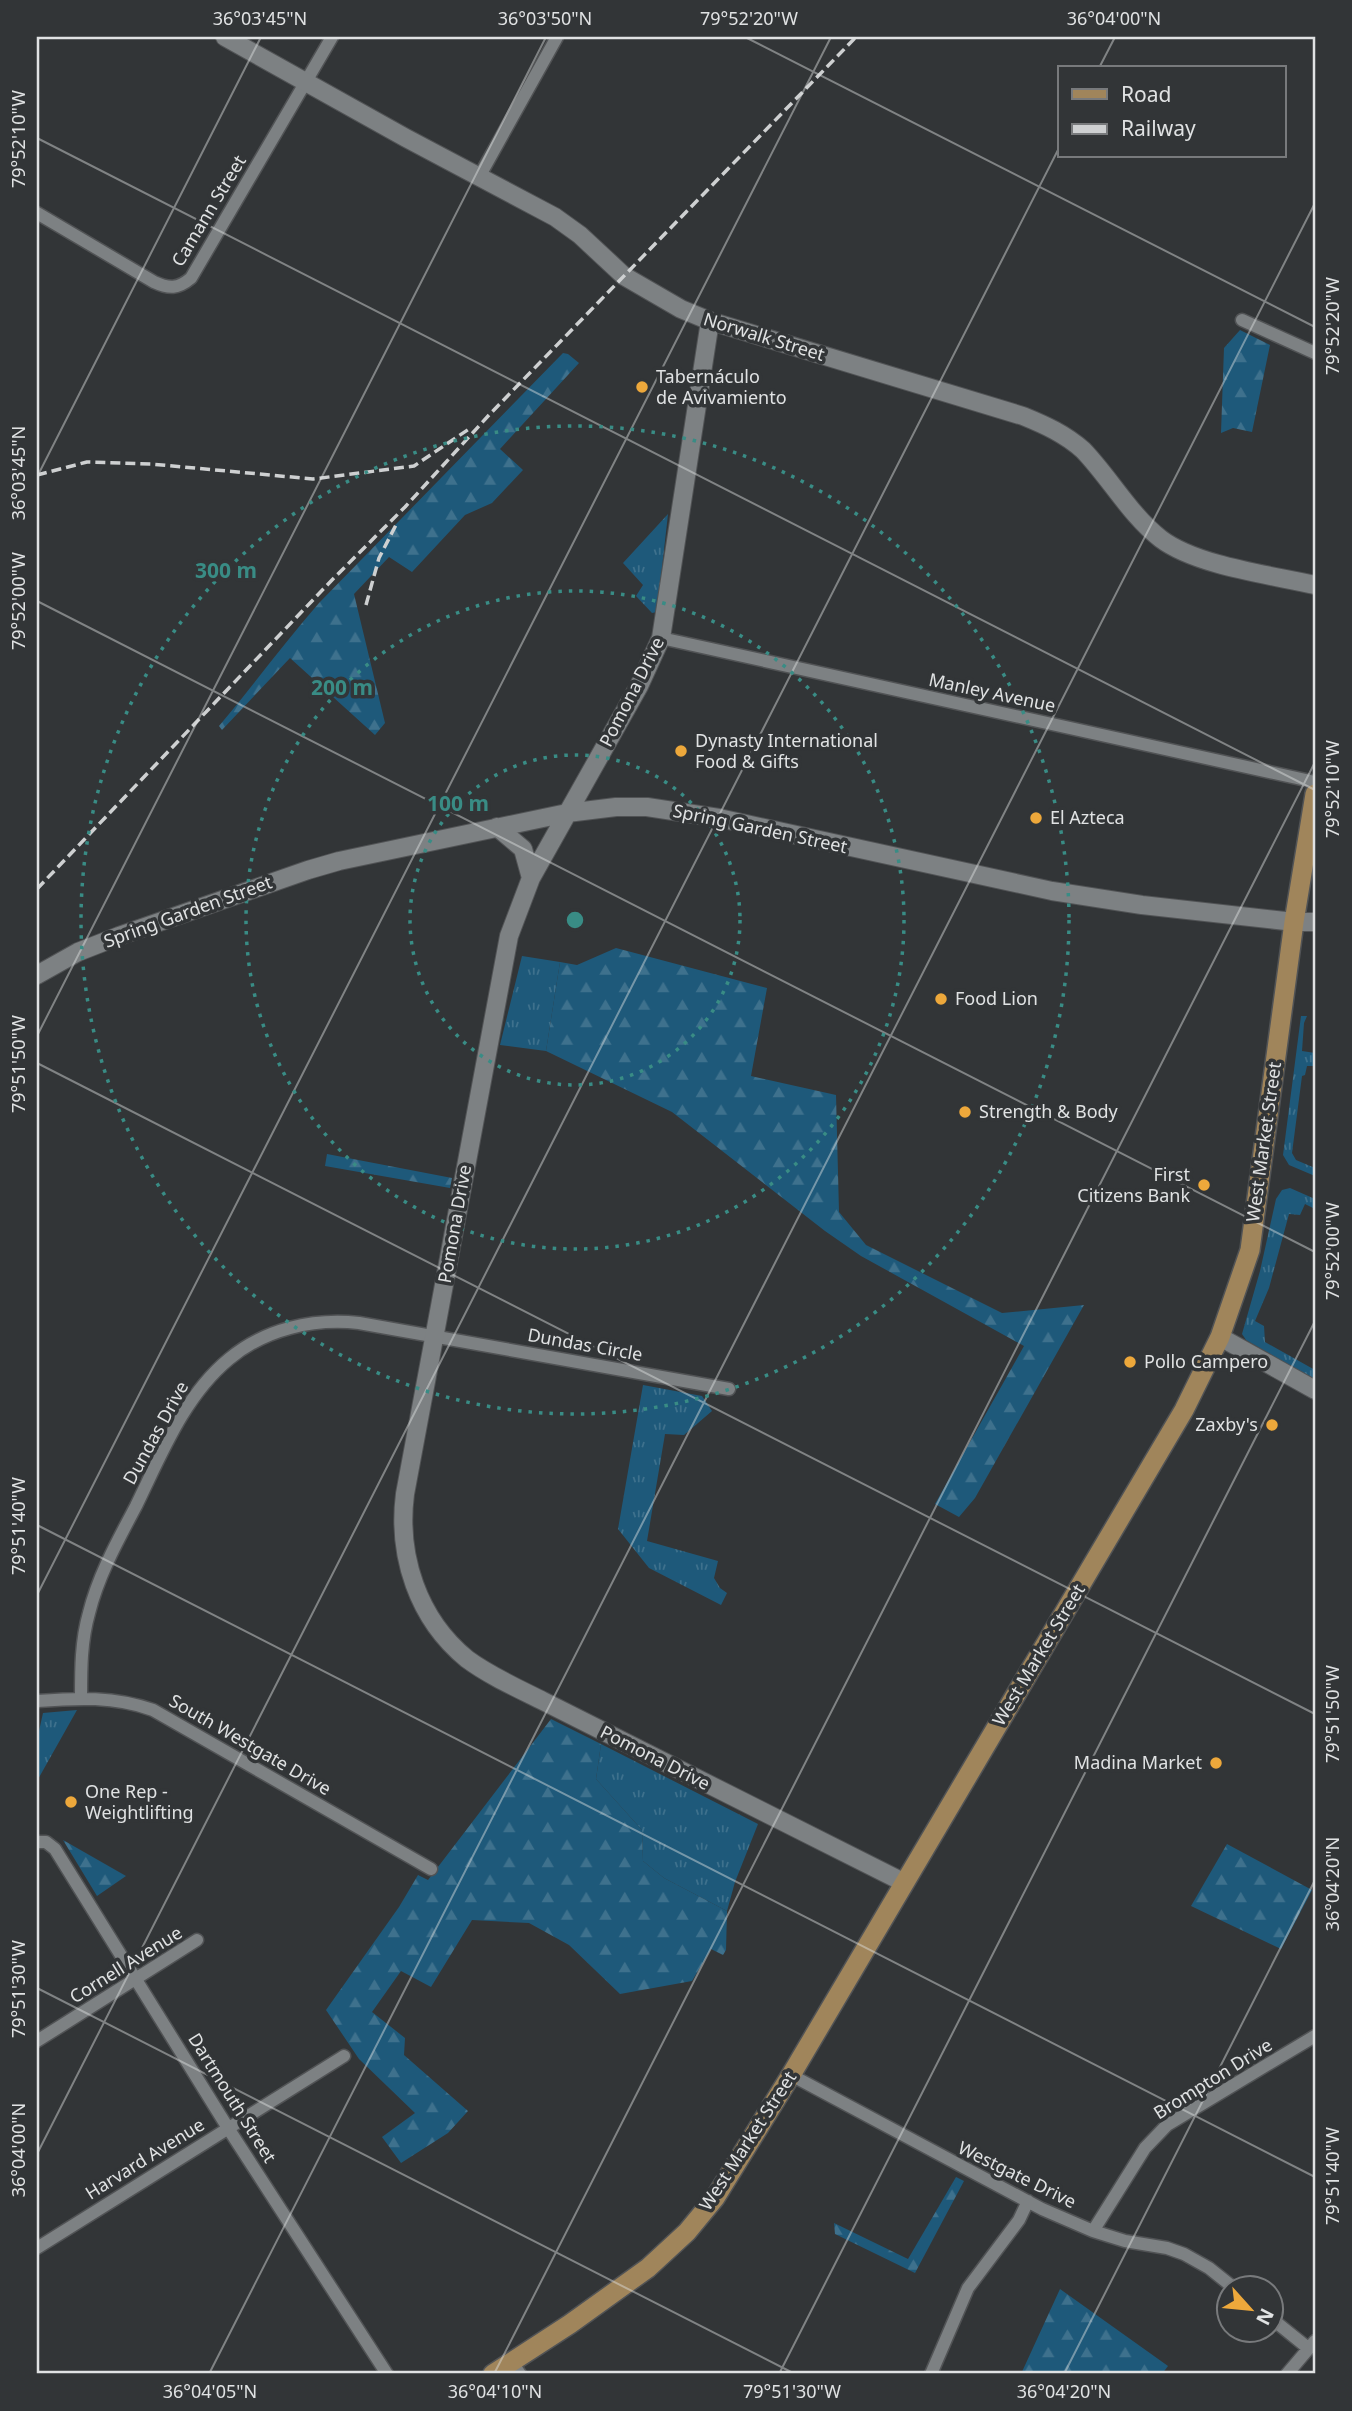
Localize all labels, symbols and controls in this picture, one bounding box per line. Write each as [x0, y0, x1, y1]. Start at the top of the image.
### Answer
text: 36°03'45"N [213, 6, 307, 30]
text: 36°03'50"N [498, 6, 592, 30]
text: 79°52'20"W [700, 6, 798, 30]
text: 36°04'00"N [1067, 6, 1161, 30]
legend [1058, 66, 1286, 158]
text: Road [1121, 80, 1171, 108]
text: 79°52'10"W [6, 90, 30, 188]
text: Railway [1121, 114, 1196, 142]
street label: Camann Street [166, 150, 251, 270]
text: 79°52'20"W [1320, 277, 1344, 375]
street label: Norwalk Street [701, 306, 828, 366]
place label: Tabernáculo de Avivamiento [656, 364, 787, 409]
marker: Tabernáculo de Avivamiento [634, 379, 650, 395]
text: 36°03'45"N [6, 426, 30, 520]
text: 79°52'00"W [6, 552, 30, 650]
text: 300 m [195, 556, 257, 584]
street label: Pomona Drive [593, 633, 669, 750]
street label: Manley Avenue [927, 667, 1058, 717]
text: 200 m [311, 673, 373, 701]
place label: Dynasty International Food & Gifts [695, 728, 878, 773]
text: 79°52'10"W [1320, 740, 1344, 838]
marker: Dynasty International Food & Gifts [673, 743, 689, 759]
text: 100 m [427, 789, 489, 817]
street label: Spring Garden Street [671, 798, 850, 858]
place label: El Azteca [1050, 805, 1125, 829]
marker: El Azteca [1028, 810, 1044, 826]
street label: Spring Garden Street [100, 869, 276, 953]
centre of rings [563, 908, 587, 932]
place label: Food Lion [955, 986, 1038, 1010]
marker: Food Lion [933, 991, 949, 1007]
text: 79°51'50"W [6, 1015, 30, 1113]
street label: West Market Street [1240, 1060, 1286, 1223]
place label: Strength & Body [979, 1099, 1119, 1123]
marker: Strength & Body [957, 1104, 973, 1120]
place label: First Citizens Bank [1077, 1162, 1190, 1207]
street label: Pomona Drive [432, 1163, 476, 1285]
marker: First Citizens Bank [1196, 1177, 1212, 1193]
text: 79°52'00"W [1320, 1202, 1344, 1300]
street label: Dundas Circle [526, 1322, 645, 1366]
place label: Pollo Campero [1144, 1349, 1268, 1373]
marker: Pollo Campero [1122, 1354, 1138, 1370]
street label: Dundas Drive [117, 1377, 193, 1488]
place label: Zaxby's [1195, 1412, 1258, 1436]
marker: Zaxby's [1264, 1417, 1280, 1433]
text: 79°51'40"W [6, 1477, 30, 1575]
street label: West Market Street [986, 1579, 1090, 1730]
text: 79°51'50"W [1320, 1665, 1344, 1763]
street label: South Westgate Drive [165, 1688, 336, 1800]
street label: Pomona Drive [597, 1719, 714, 1795]
place label: Madina Market [1074, 1750, 1202, 1774]
marker: Madina Market [1208, 1755, 1224, 1771]
place label: One Rep - Weightlifting [85, 1779, 194, 1824]
marker: One Rep - Weightlifting [63, 1794, 79, 1810]
text: 36°04'20"N [1320, 1837, 1344, 1931]
street label: Cornell Avenue [65, 1920, 186, 2008]
text: 79°51'30"W [6, 1940, 30, 2038]
street label: Dartmouth Street [183, 2028, 283, 2167]
street label: Brompton Drive [1149, 2032, 1276, 2124]
street label: West Market Street [693, 2066, 801, 2215]
text: 36°04'00"N [6, 2103, 30, 2197]
street label: Harvard Avenue [80, 2112, 209, 2204]
text: 79°51'40"W [1320, 2127, 1344, 2225]
street label: Westgate Drive [954, 2135, 1081, 2213]
north arrow [1216, 2274, 1286, 2344]
text: N [1250, 2304, 1280, 2330]
text: 36°04'05"N [163, 2379, 257, 2403]
text: 36°04'10"N [448, 2379, 542, 2403]
text: 79°51'30"W [743, 2379, 841, 2403]
text: 36°04'20"N [1017, 2379, 1111, 2403]

